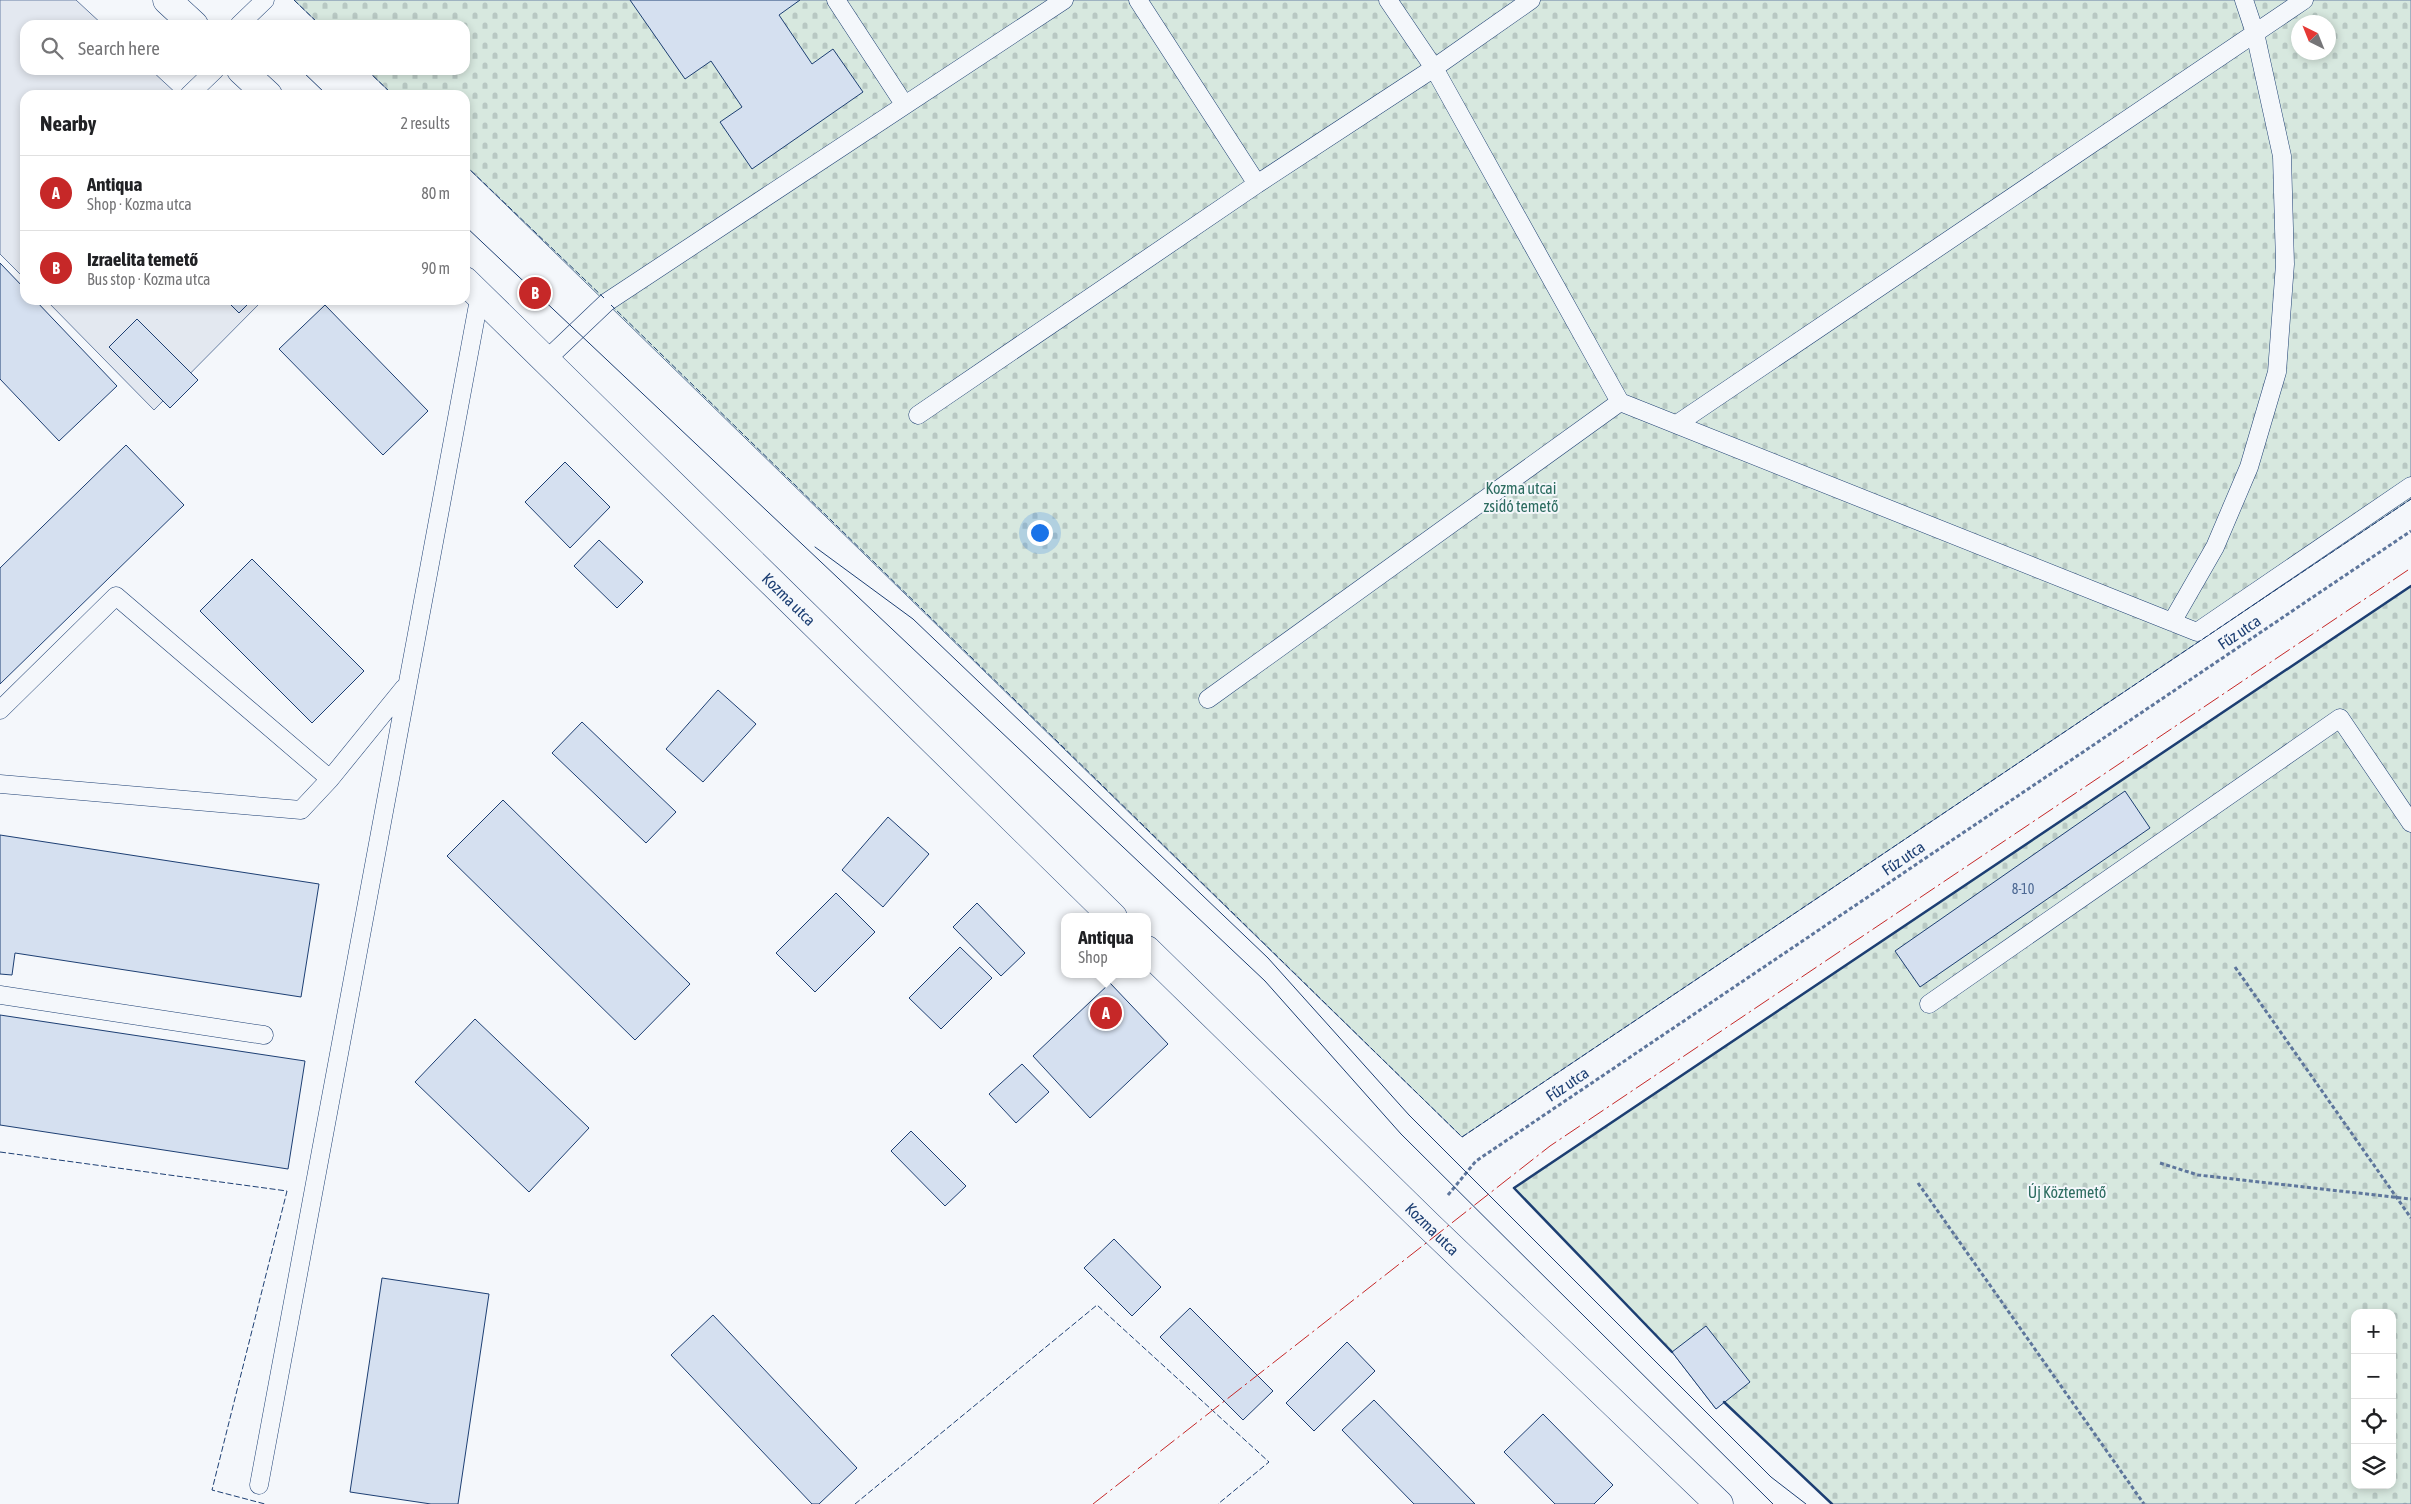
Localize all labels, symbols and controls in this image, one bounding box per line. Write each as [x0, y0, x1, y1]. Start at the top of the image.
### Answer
north arrow [2291, 15, 2336, 60]
search box [20, 20, 470, 75]
icon: search [38, 34, 66, 62]
text: Search here [78, 37, 160, 59]
text: Nearby [40, 111, 96, 135]
text: 2 results [400, 114, 450, 132]
text: Antiqua [87, 173, 142, 195]
text: A [52, 184, 60, 202]
text: 80 m [421, 184, 450, 202]
text: Shop · Kozma utca [87, 195, 192, 213]
text: Izraelita temető [87, 248, 198, 270]
text: B [52, 259, 60, 277]
text: 90 m [421, 259, 450, 277]
text: Bus stop · Kozma utca [87, 270, 211, 288]
pin: B [519, 274, 551, 312]
park label: Kozma utcai zsidó temető [1484, 479, 1558, 515]
your location [1027, 520, 1053, 546]
street label: Kozma utca [759, 569, 819, 629]
street label: Fűz utca [2214, 611, 2264, 653]
street label: Fűz utca [1878, 837, 1928, 879]
house number: 8-10 [2012, 881, 2035, 897]
popup [1061, 913, 1151, 978]
text: Antiqua [1078, 926, 1134, 948]
text: Shop [1078, 948, 1108, 966]
pin: A [1090, 994, 1122, 1032]
street label: Fűz utca [1542, 1063, 1592, 1105]
park label: Új Köztemető [2028, 1183, 2106, 1202]
street label: Kozma utca [1402, 1199, 1463, 1259]
map controls [2351, 1309, 2396, 1489]
button: + [2351, 1309, 2396, 1354]
button: − [2351, 1354, 2396, 1399]
button: locate [2351, 1399, 2396, 1444]
button: layers [2351, 1444, 2396, 1489]

